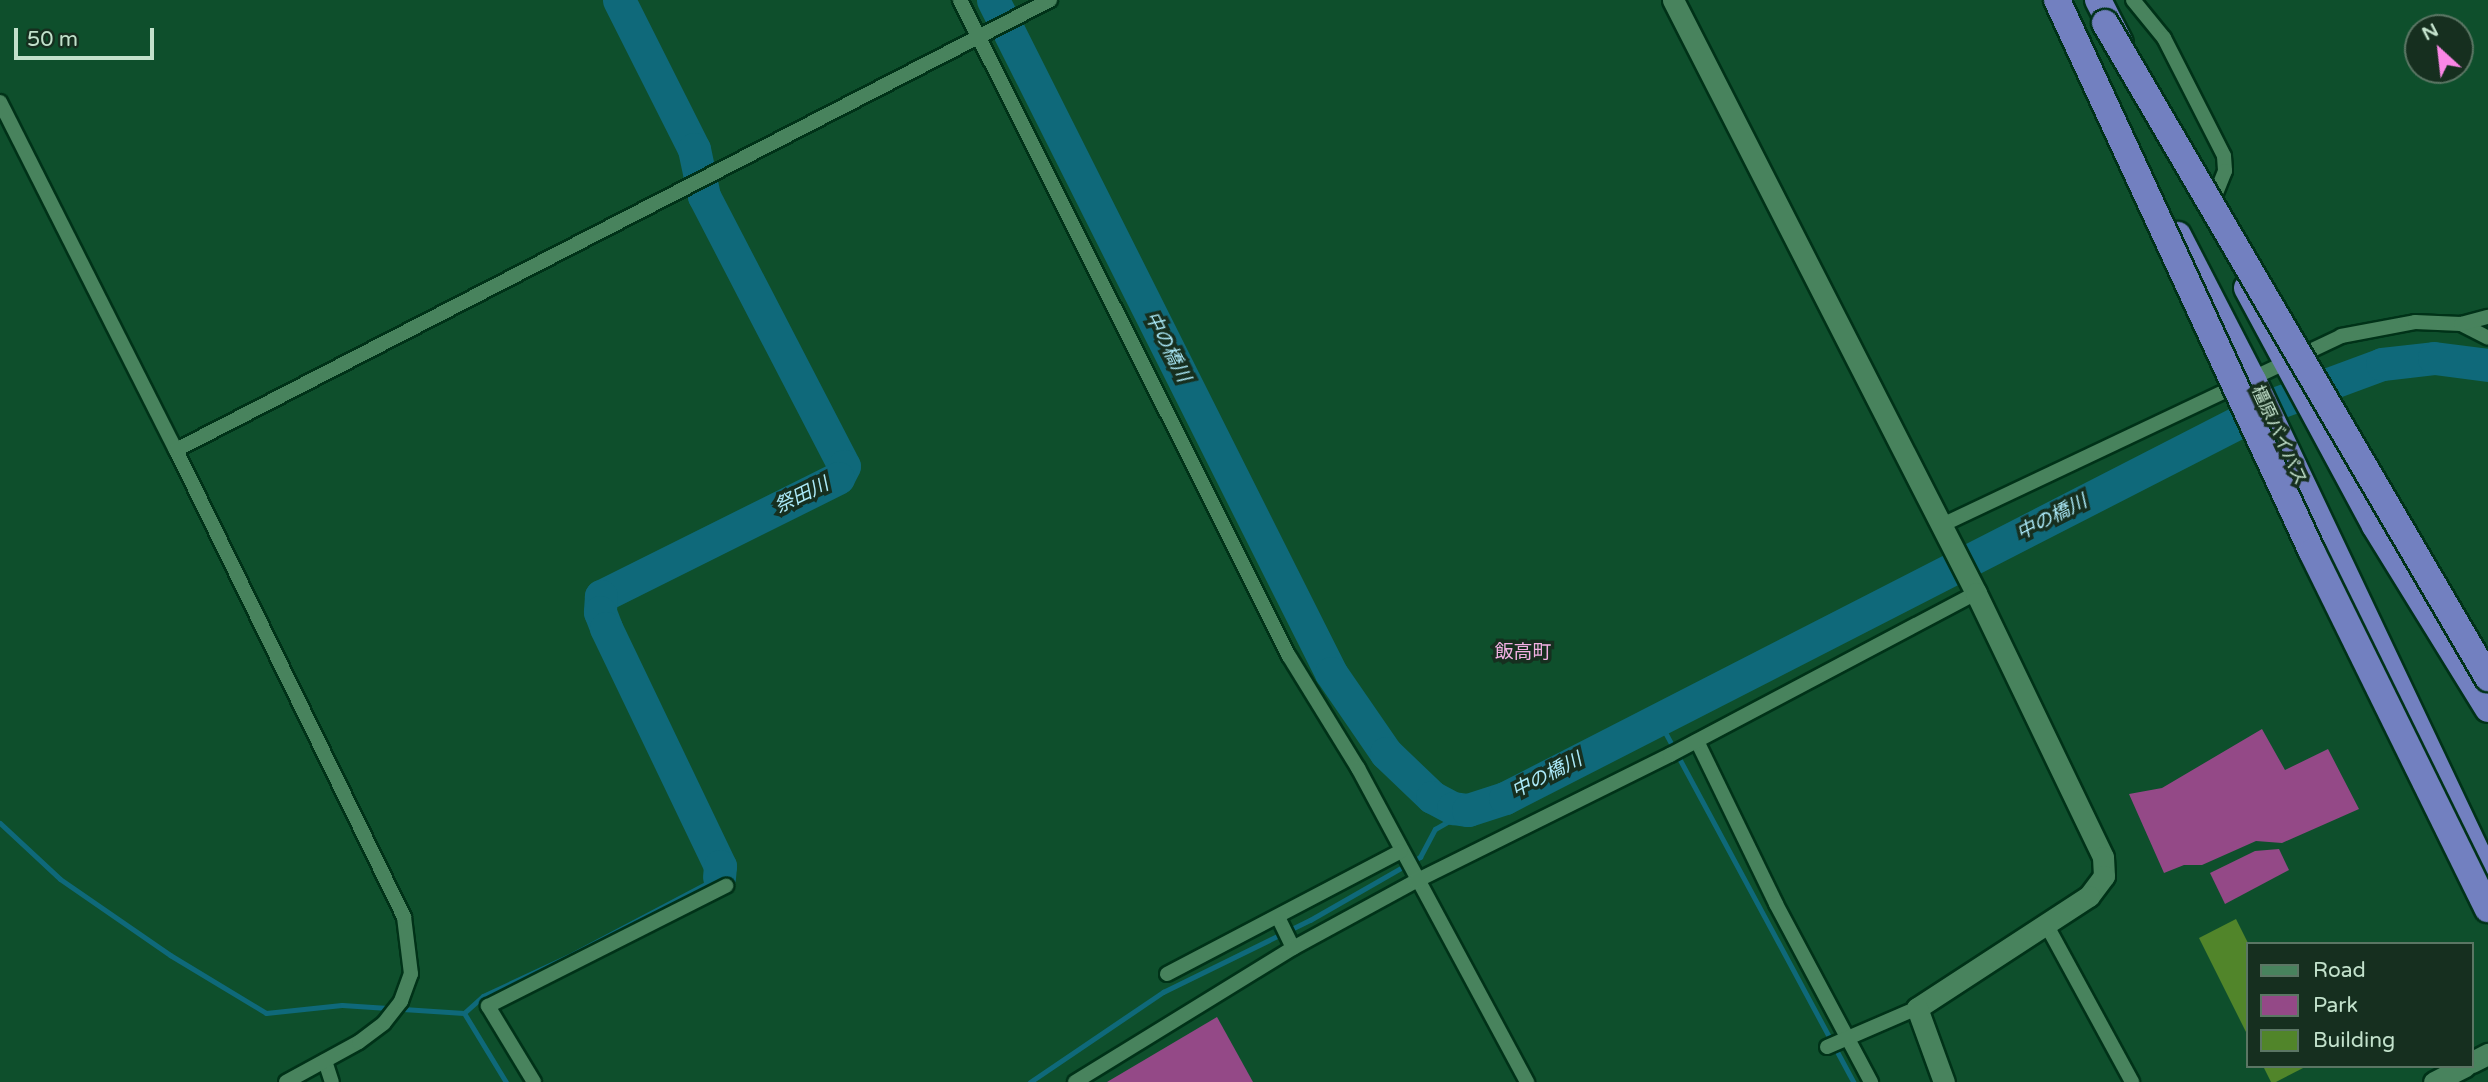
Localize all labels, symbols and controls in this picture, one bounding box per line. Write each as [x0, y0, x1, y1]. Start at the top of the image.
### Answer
scale bar [18, 14, 158, 58]
north arrow [2404, 14, 2474, 84]
text: N [2419, 19, 2442, 45]
text: 50 m [27, 27, 78, 52]
water label: 中の橋川 [1140, 308, 1194, 386]
street label: 橿原バイパス [2246, 381, 2312, 489]
water label: 祭田川 [771, 473, 833, 519]
water label: 中の橋川 [2013, 491, 2091, 545]
district label: 飯高町 [1495, 642, 1551, 664]
water label: 中の橋川 [1508, 749, 1586, 803]
legend [2246, 942, 2474, 1068]
text: Road [2313, 958, 2366, 983]
text: Park [2313, 993, 2358, 1018]
text: Building [2313, 1028, 2395, 1053]

